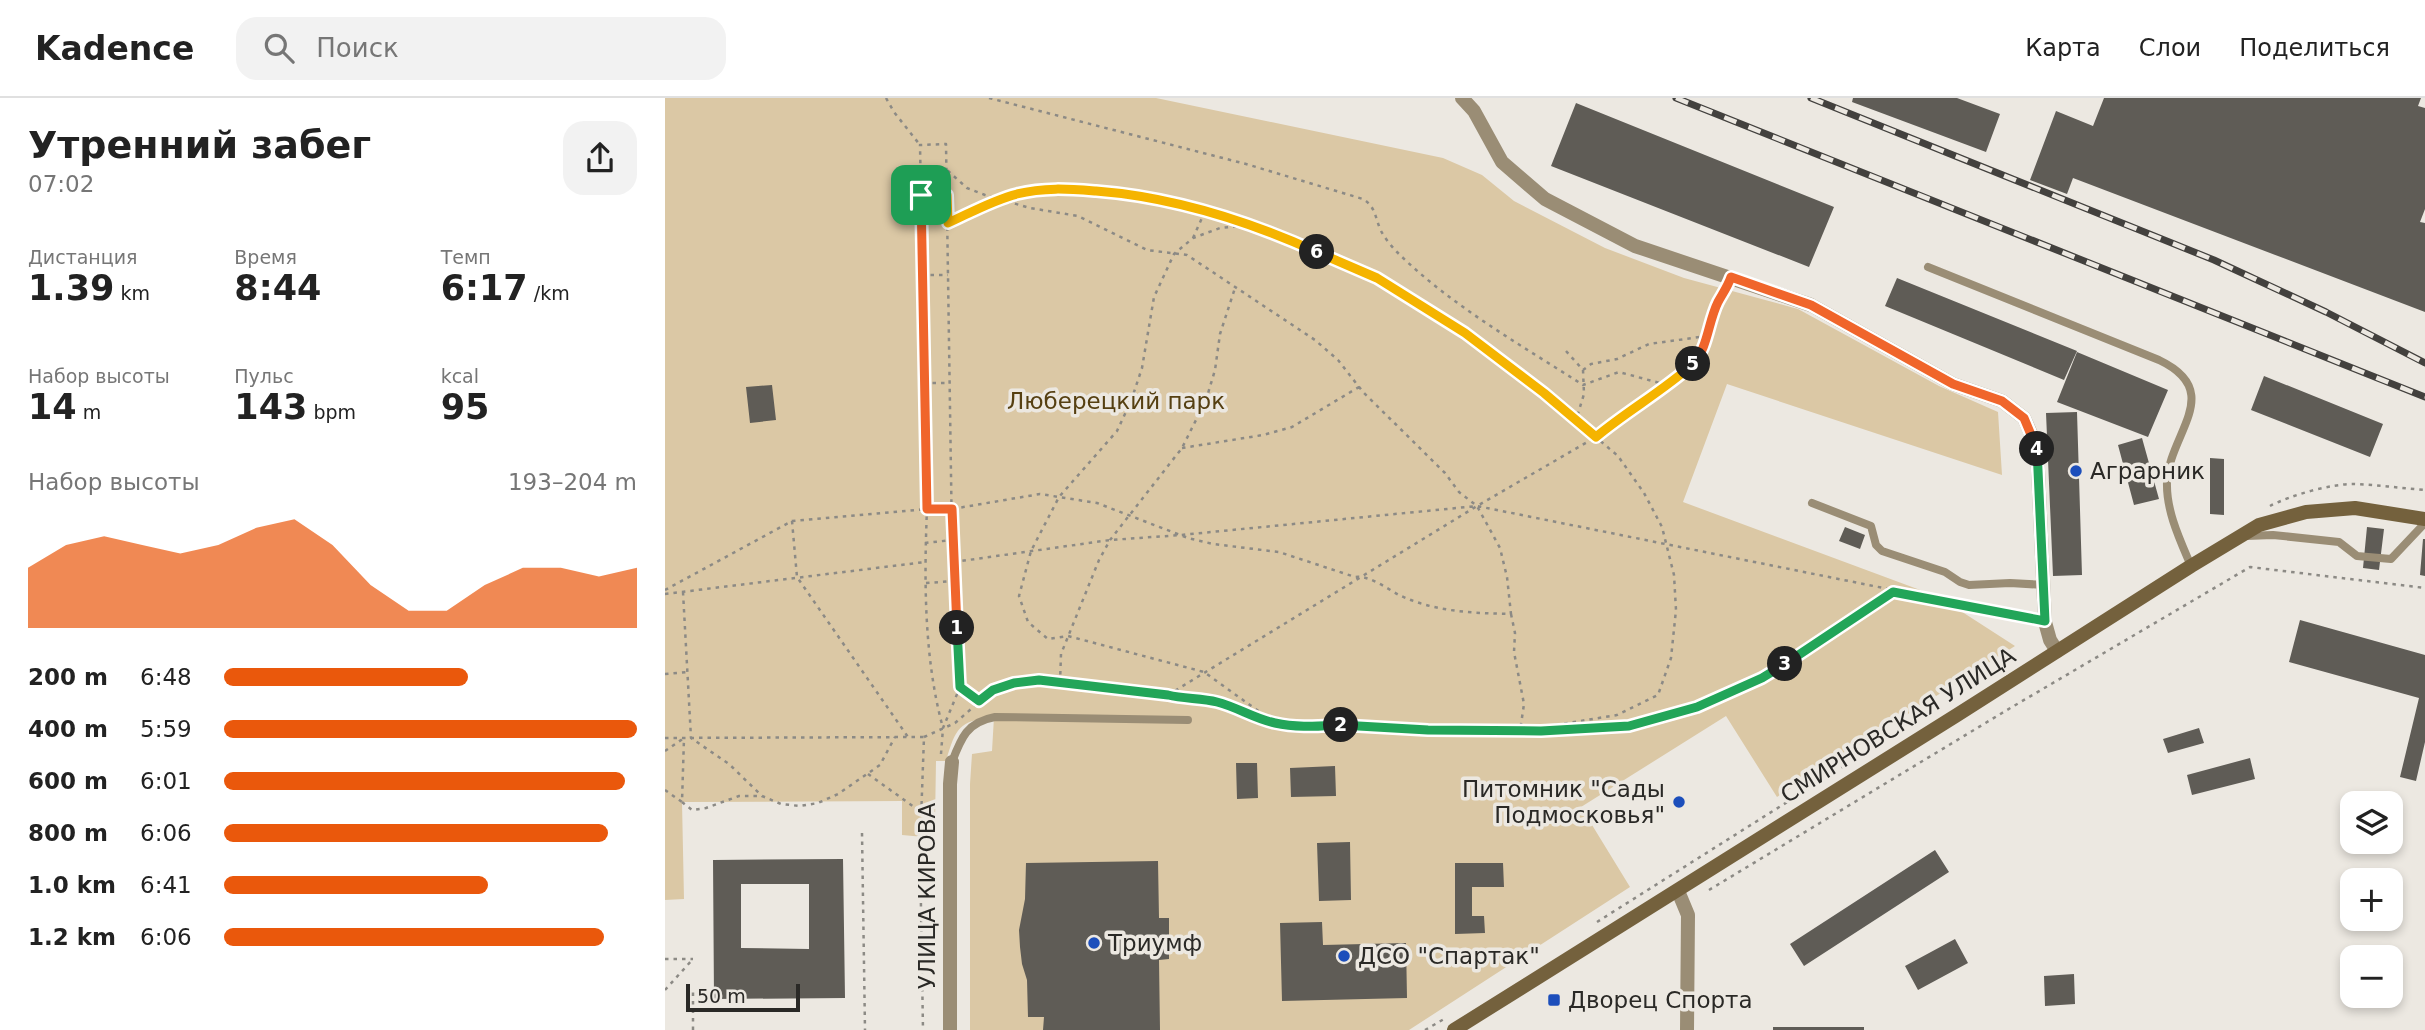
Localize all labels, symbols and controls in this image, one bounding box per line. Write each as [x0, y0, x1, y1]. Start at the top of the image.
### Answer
search box [236, 17, 726, 80]
text: Kadence [35, 29, 194, 68]
icon: search [260, 29, 298, 67]
text: Поиск [316, 33, 399, 63]
text: Карта [2025, 34, 2101, 62]
text: Слои [2139, 34, 2201, 62]
text: Поделиться [2239, 34, 2390, 62]
button: share [563, 121, 637, 195]
text: Утренний забег [28, 123, 371, 167]
pin [891, 165, 951, 225]
text: 07:02 [28, 171, 94, 197]
icon: arrive [902, 176, 940, 214]
pin: 6 [1299, 234, 1335, 270]
text: 6 [1310, 240, 1323, 262]
text: Дистанция [28, 246, 137, 268]
text: Время [234, 246, 297, 268]
text: Темп [441, 246, 491, 268]
text: 1.39 [28, 268, 114, 308]
text: 8:44 [234, 268, 321, 308]
text: 6:17 [441, 268, 528, 308]
text: km [114, 282, 150, 304]
text: /km [528, 282, 570, 304]
pin: 5 [1675, 346, 1711, 382]
text: 5 [1686, 352, 1699, 374]
text: Набор высоты [28, 365, 170, 387]
text: Пульс [234, 365, 294, 387]
text: kcal [441, 365, 479, 387]
text: 14 [28, 387, 77, 427]
text: 143 [234, 387, 307, 427]
text: 95 [441, 387, 489, 427]
park label: Люберецкий парк [1007, 388, 1225, 414]
text: m [77, 401, 101, 423]
text: bpm [307, 401, 356, 423]
pin: 4 [2019, 432, 2055, 466]
text: 4 [2030, 437, 2043, 459]
place label: Аграрник [2090, 458, 2205, 484]
marker: Аграрник [2068, 463, 2084, 479]
text: Набор высоты [28, 469, 200, 495]
text: 193–204 m [508, 469, 637, 495]
pin: 1 [939, 610, 975, 646]
text: 1 [950, 616, 963, 638]
street label: СМИРНОВСКАЯ УЛИЦА [1776, 642, 2020, 808]
pin: 3 [1767, 646, 1803, 682]
text: 3 [1778, 652, 1791, 674]
text: 200 m [28, 664, 108, 690]
text: 6:48 [140, 664, 192, 690]
pin: 2 [1323, 708, 1359, 742]
text: 2 [1334, 713, 1347, 735]
text: 400 m [28, 716, 108, 742]
text: 5:59 [140, 716, 192, 742]
text: 600 m [28, 768, 108, 794]
text: 6:01 [140, 768, 192, 794]
place label: Питомник "Сады Подмосковья" [1462, 776, 1665, 828]
map controls [2340, 791, 2403, 1008]
button: layers [2340, 791, 2403, 854]
marker: Питомник "Сады Подмосковья" [1671, 794, 1687, 810]
street label: УЛИЦА КИРОВА [914, 803, 940, 989]
text: 800 m [28, 820, 108, 846]
text: 6:06 [140, 820, 192, 846]
button: + [2340, 868, 2403, 931]
text: 1.0 km [28, 872, 116, 898]
text: 6:41 [140, 872, 192, 898]
text: 1.2 km [28, 924, 116, 950]
text: 6:06 [140, 924, 192, 950]
place label: Триумф [1107, 930, 1202, 956]
marker: Триумф [1086, 935, 1102, 951]
place label: ДСО "Спартак" [1358, 943, 1540, 969]
button: − [2340, 945, 2403, 1008]
marker: ДСО "Спартак" [1336, 948, 1352, 964]
scale bar [686, 981, 800, 1013]
text: 50 m [697, 985, 746, 1007]
place label: Дворец Спорта [1568, 987, 1753, 1013]
marker: Дворец Спорта [1546, 992, 1562, 1008]

